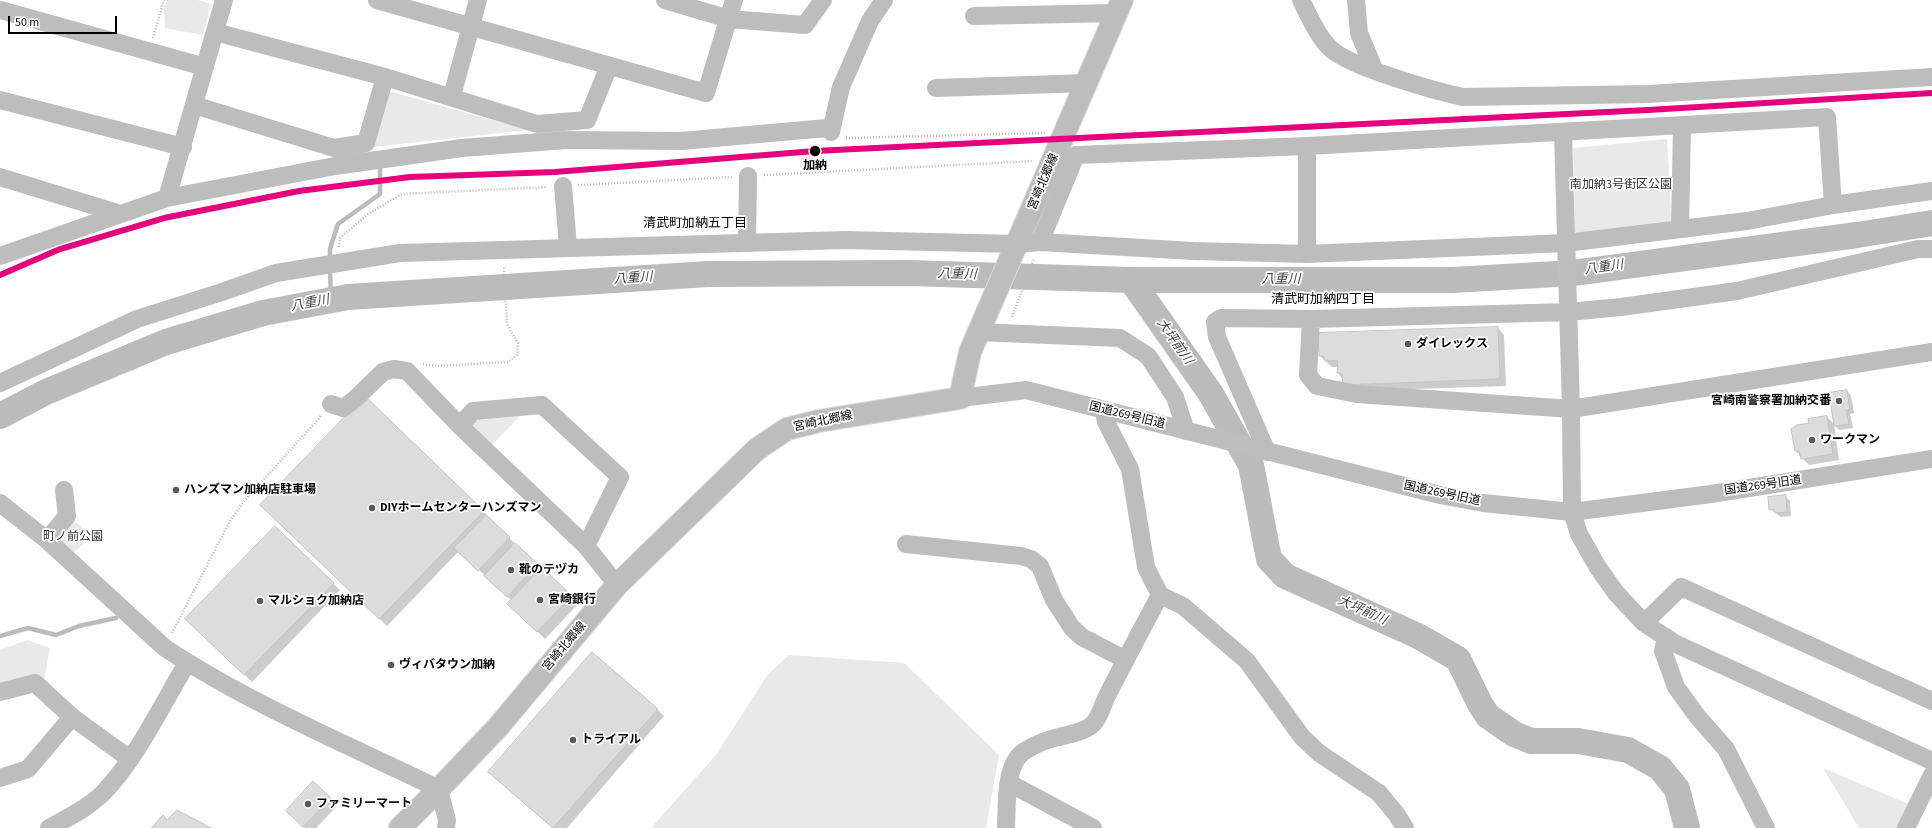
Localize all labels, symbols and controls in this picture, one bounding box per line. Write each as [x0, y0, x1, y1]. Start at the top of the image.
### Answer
scale bar [10, 8, 119, 34]
text: 50 m [15, 14, 39, 31]
marker: 加納 [808, 144, 822, 158]
street label: 宮崎北郷線 [1026, 152, 1062, 212]
place label: 加納 [803, 159, 827, 173]
park label: 南加納3号街区公園 [1570, 178, 1672, 192]
district label: 清武町加納五丁目 [643, 216, 747, 232]
water label: 八重川 [1584, 258, 1624, 278]
water label: 八重川 [937, 267, 977, 283]
water label: 八重川 [613, 270, 653, 288]
water label: 八重川 [1262, 272, 1300, 288]
district label: 清武町加納四丁目 [1271, 292, 1375, 308]
water label: 八重川 [289, 293, 331, 315]
water label: 大坪前川 [1153, 316, 1195, 368]
place label: ダイレックス [1416, 337, 1488, 351]
marker: ダイレックス [1403, 339, 1413, 349]
place label: 宮崎南警察署加納交番 [1711, 394, 1831, 408]
marker: 宮崎南警察署加納交番 [1834, 396, 1844, 406]
street label: 国道269号旧道 [1087, 400, 1167, 432]
street label: 宮崎北郷線 [792, 409, 854, 435]
place label: ワークマン [1820, 433, 1880, 447]
marker: ワークマン [1807, 435, 1817, 445]
street label: 国道269号旧道 [1723, 473, 1803, 499]
street label: 国道269号旧道 [1402, 479, 1482, 509]
place label: ハンズマン加納店駐車場 [184, 483, 316, 497]
marker: ハンズマン加納店駐車場 [171, 485, 181, 495]
place label: DIYホームセンターハンズマン [380, 501, 542, 515]
marker: DIYホームセンターハンズマン [367, 503, 377, 513]
park label: 町ノ前公園 [43, 530, 103, 544]
place label: 靴のテヅカ [519, 563, 579, 577]
marker: 靴のテヅカ [506, 565, 516, 575]
place label: 宮崎銀行 [548, 593, 596, 607]
water label: 大坪前川 [1335, 593, 1389, 629]
place label: マルショク加納店 [268, 594, 364, 608]
marker: 宮崎銀行 [535, 595, 545, 605]
marker: マルショク加納店 [255, 596, 265, 606]
street label: 宮崎北郷線 [540, 619, 590, 675]
place label: ヴィバタウン加納 [399, 658, 495, 672]
marker: ヴィバタウン加納 [386, 660, 396, 670]
place label: トライアル [581, 733, 641, 747]
marker: トライアル [568, 735, 578, 745]
place label: ファミリーマート [316, 797, 412, 811]
marker: ファミリーマート [303, 799, 313, 809]

